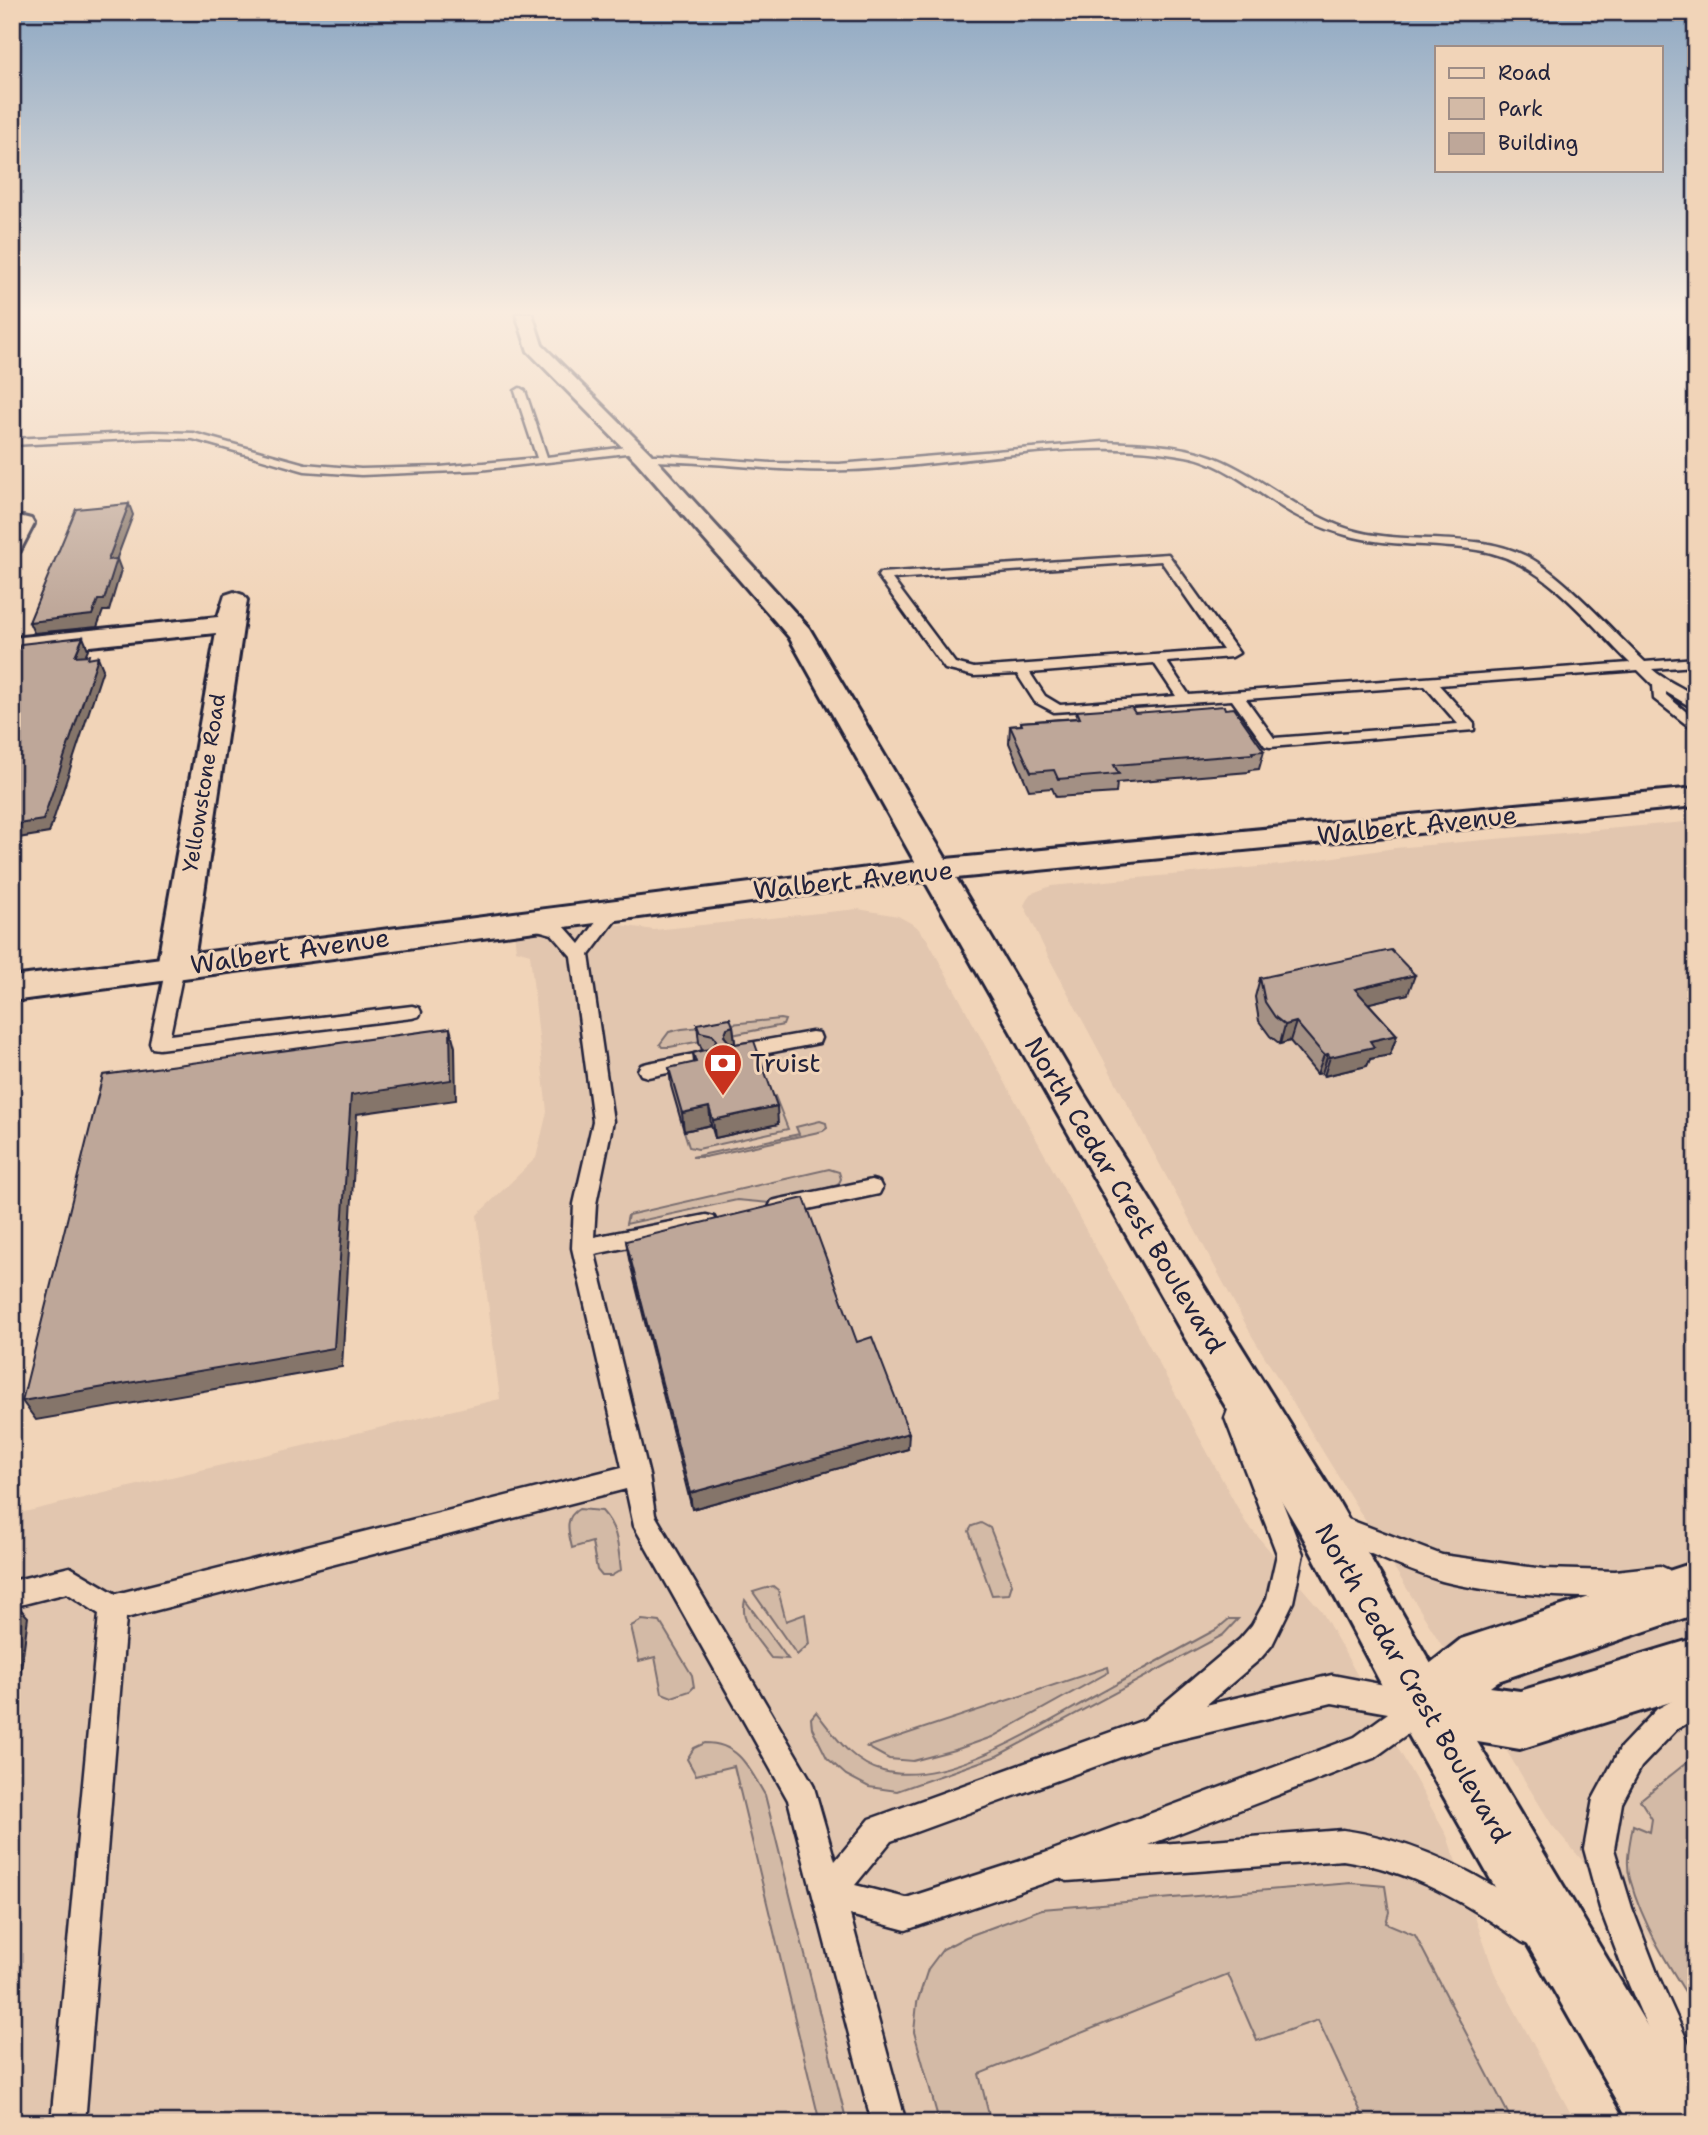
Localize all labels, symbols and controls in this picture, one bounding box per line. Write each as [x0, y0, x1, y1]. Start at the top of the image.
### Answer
legend [1435, 46, 1662, 172]
text: Road [1498, 59, 1551, 87]
text: Park [1498, 95, 1543, 123]
text: Building [1498, 129, 1578, 157]
street label: Yellowstone Road [176, 692, 232, 874]
street label: Walbert Avenue [1315, 797, 1519, 852]
street label: Walbert Avenue [751, 852, 955, 907]
street label: Walbert Avenue [188, 919, 392, 982]
street label: North Cedar Crest Boulevard [1017, 1030, 1234, 1360]
bank icon: Truist [702, 1042, 744, 1097]
place label: Truist [750, 1045, 821, 1080]
street label: North Cedar Crest Boulevard [1307, 1517, 1519, 1849]

